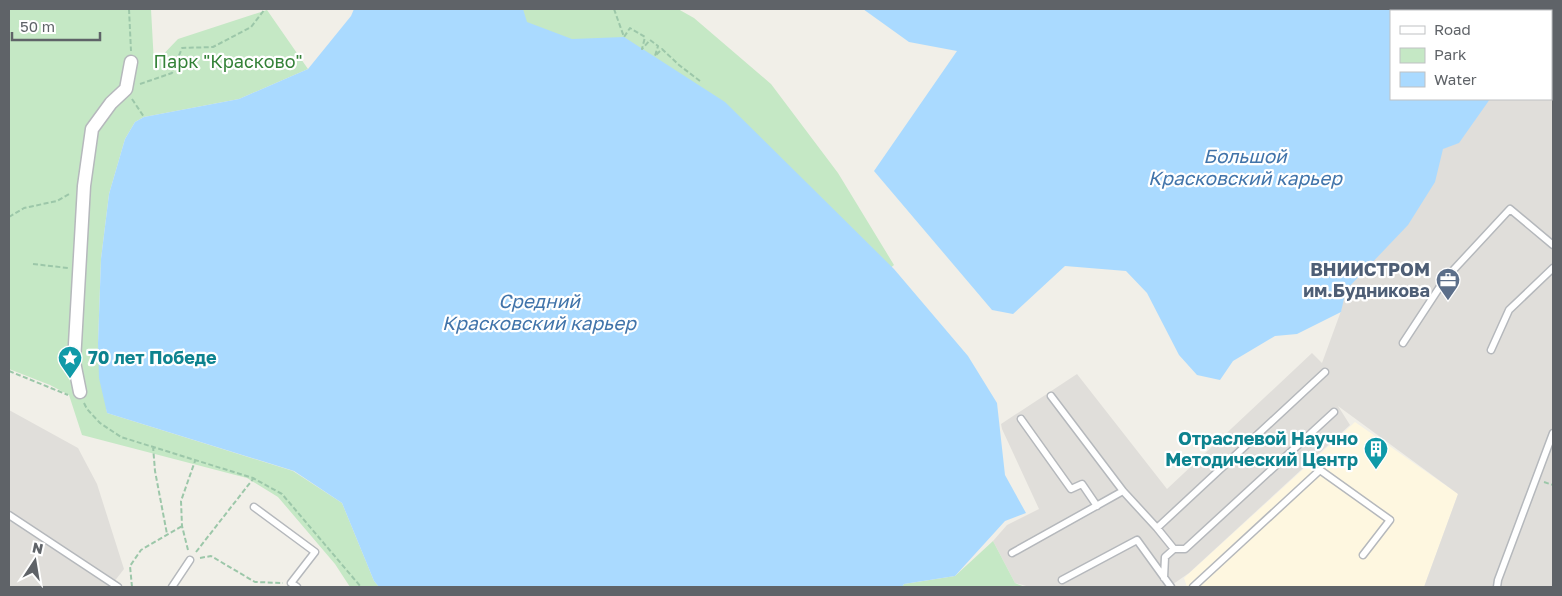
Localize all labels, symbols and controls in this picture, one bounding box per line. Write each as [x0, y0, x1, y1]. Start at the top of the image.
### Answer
scale bar [12, 10, 100, 42]
legend [1390, 10, 1552, 100]
text: 50 m [20, 17, 55, 35]
text: Road [1434, 20, 1471, 38]
text: Park [1434, 45, 1467, 63]
park label: Парк "Красково" [154, 50, 302, 72]
text: Water [1434, 70, 1477, 88]
water label: Большой Красковский карьер [1148, 144, 1343, 189]
place label: ВНИИСТРОМ им.Будникова [1303, 258, 1430, 301]
office icon: ВНИИСТРОМ им.Будникова [1435, 267, 1461, 301]
water label: Средний Красковский карьер [442, 289, 637, 334]
place icon: 70 лет Победе [57, 345, 83, 379]
place label: 70 лет Победе [88, 346, 217, 368]
place label: Отраслевой Научно Методический Центр [1165, 427, 1358, 470]
building icon: Отраслевой Научно Методический Центр [1363, 436, 1389, 470]
north arrow [10, 536, 60, 586]
text: N [31, 538, 45, 557]

